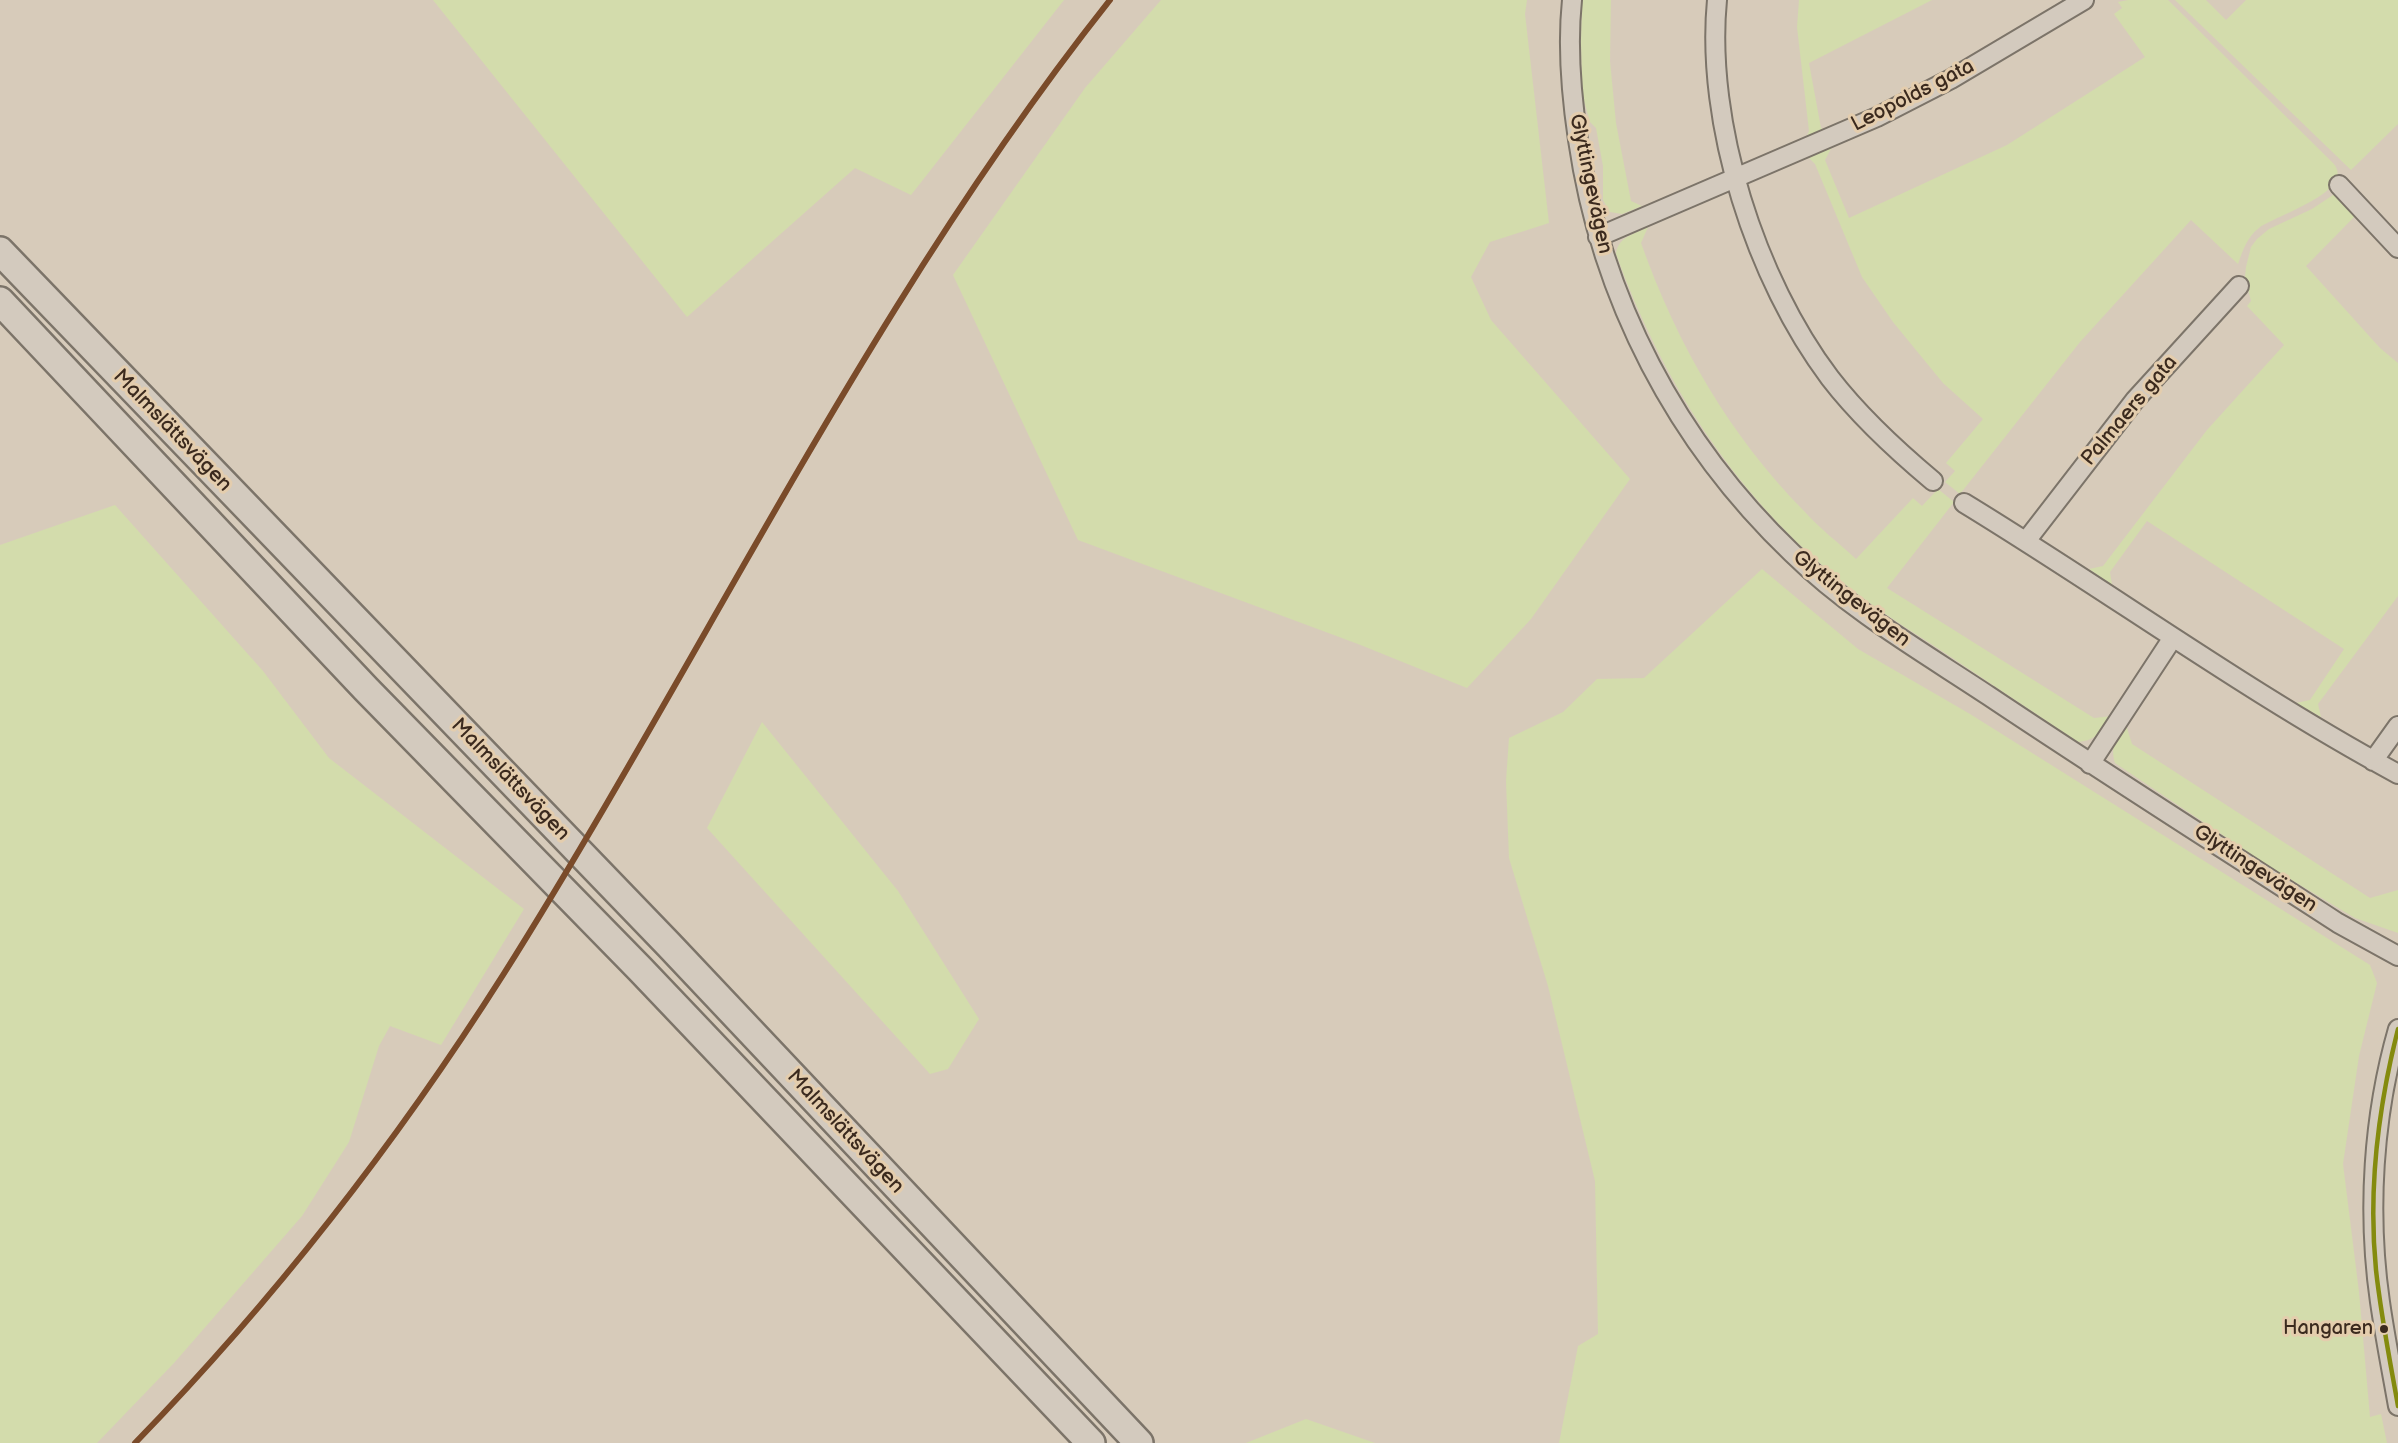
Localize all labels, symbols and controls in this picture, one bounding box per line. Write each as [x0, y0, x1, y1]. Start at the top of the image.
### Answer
street label: Leopolds gata [1847, 54, 1979, 138]
street label: Glyttingevägen [1563, 112, 1617, 256]
street label: Palmaers gata [2077, 351, 2183, 471]
street label: Malmslättsvägen [107, 365, 237, 497]
street label: Glyttingevägen [1787, 545, 1915, 653]
street label: Malmslättsvägen [445, 714, 575, 846]
street label: Glyttingevägen [2188, 820, 2322, 918]
street label: Malmslättsvägen [781, 1065, 909, 1199]
place label: Hangaren [2283, 1317, 2373, 1341]
marker: Hangaren [2378, 1323, 2390, 1335]

